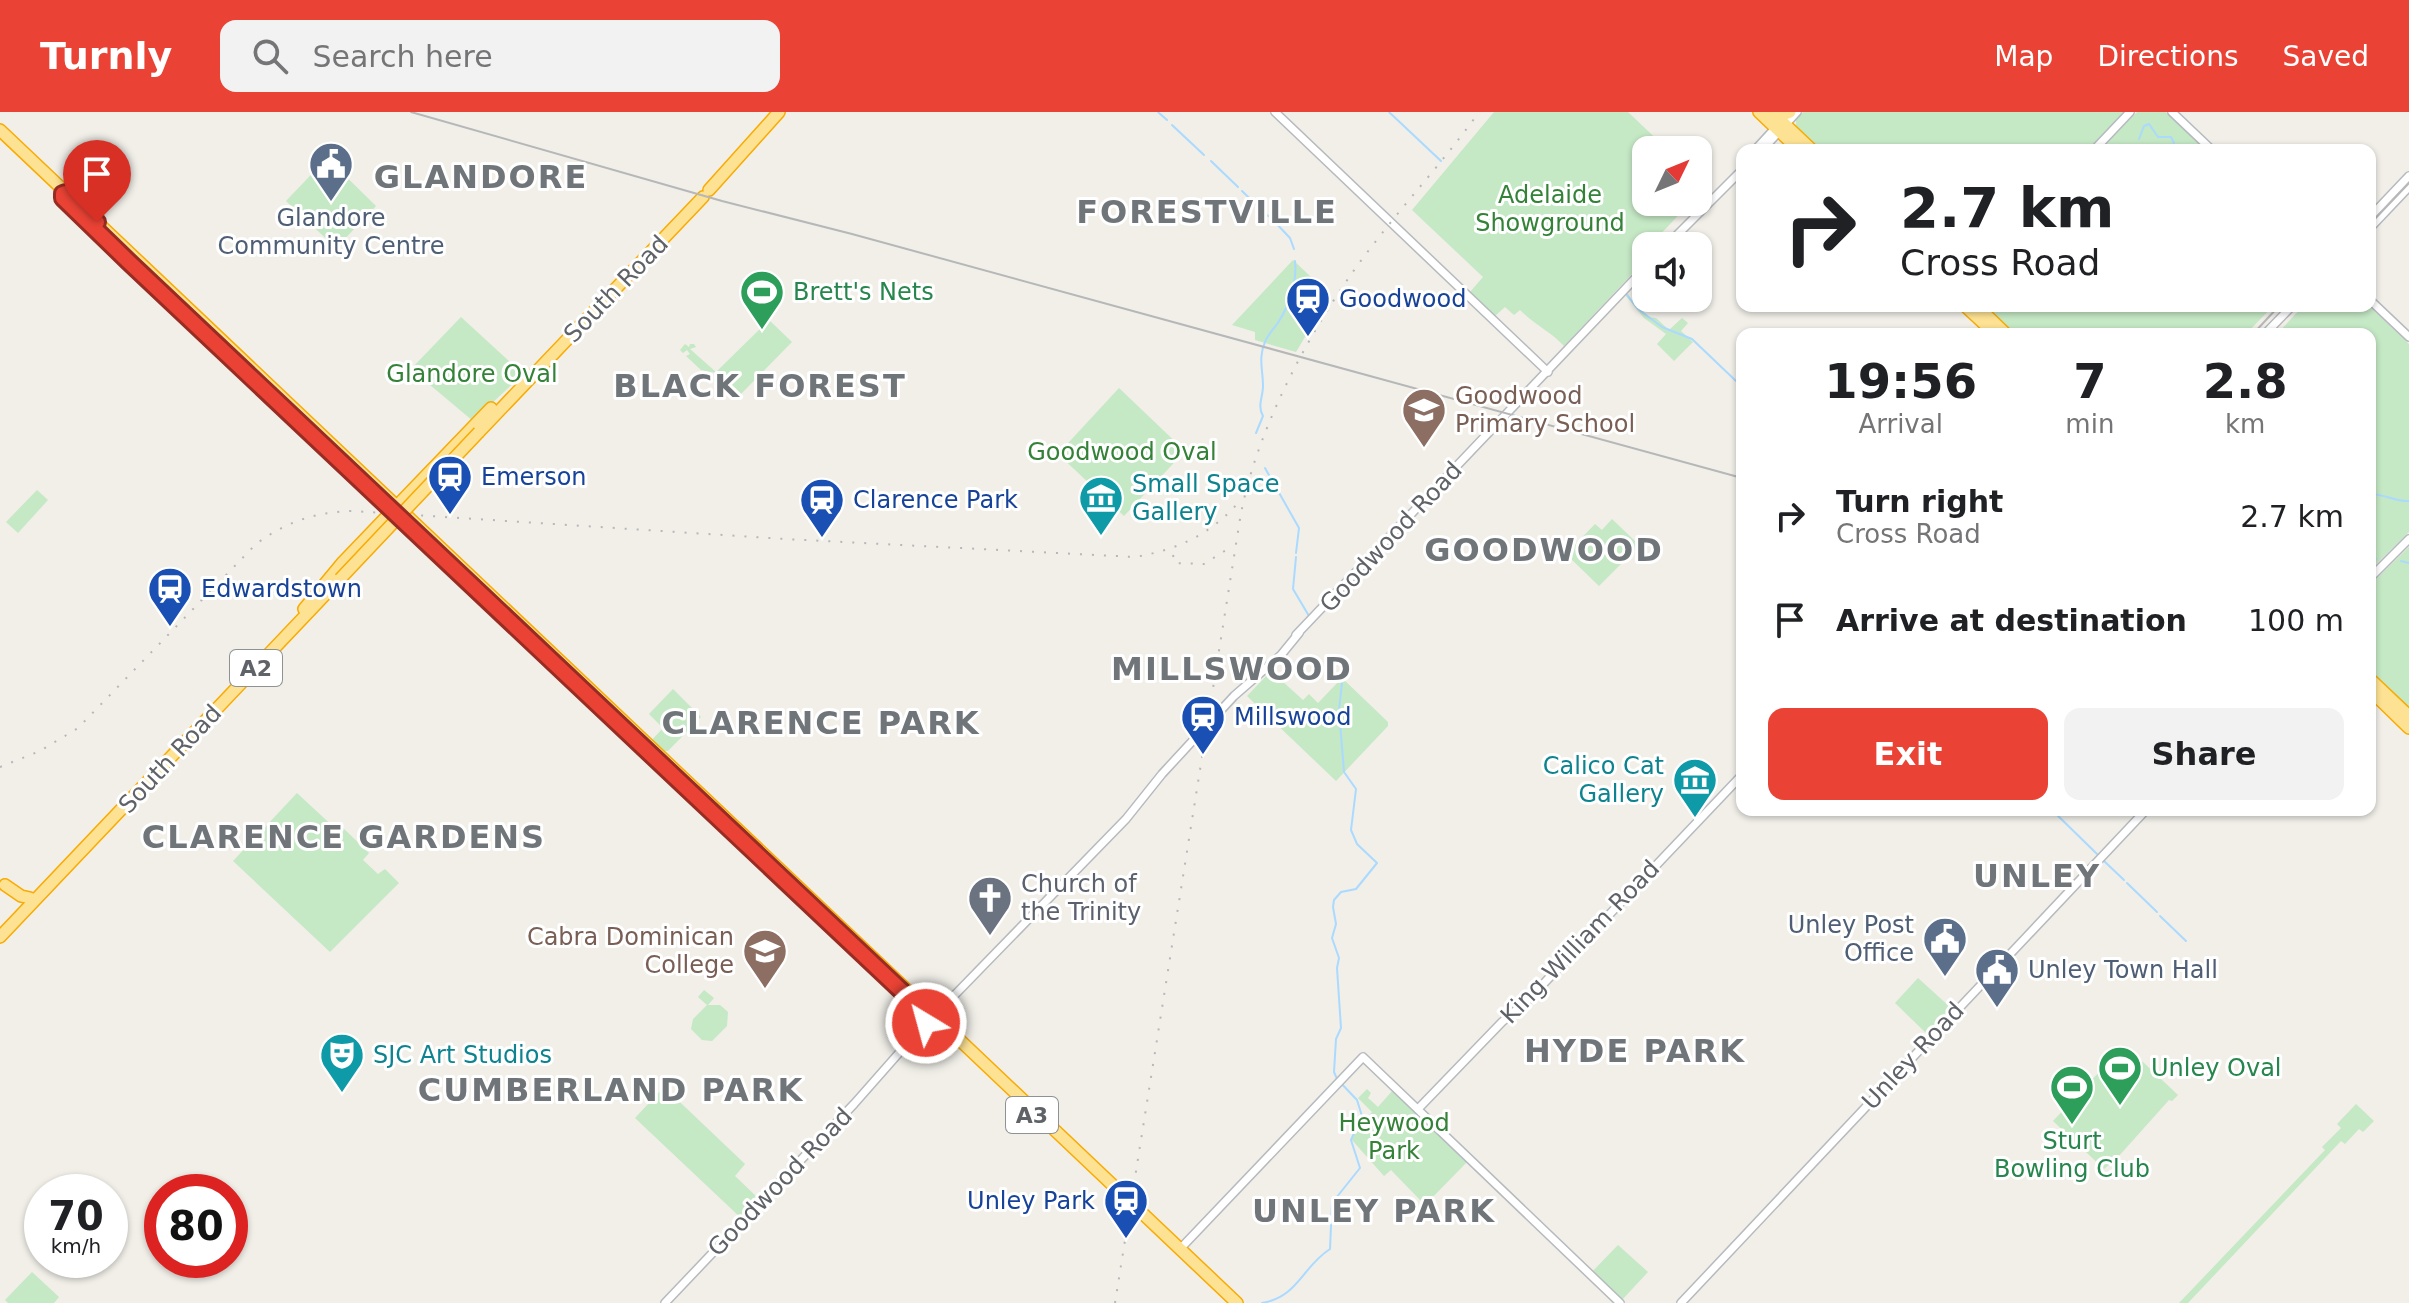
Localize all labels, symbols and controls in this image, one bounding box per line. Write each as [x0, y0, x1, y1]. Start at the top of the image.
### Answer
search box [220, 20, 780, 92]
text: Turnly [40, 34, 172, 78]
icon: search [248, 34, 292, 78]
text: Search here [312, 39, 493, 74]
text: Map [1994, 40, 2053, 73]
text: Directions [2097, 40, 2238, 73]
text: Saved [2282, 40, 2369, 73]
north arrow [1632, 136, 1712, 216]
map controls [1632, 136, 1712, 312]
pin [63, 140, 131, 222]
public building icon: Glandore Community Centre [307, 140, 355, 203]
icon: arrive [75, 152, 119, 196]
district label: GLANDORE [374, 158, 588, 196]
text: 2.7 km [1900, 175, 2114, 240]
icon: right [1768, 176, 1872, 280]
park label: Adelaide Showground [1475, 181, 1625, 237]
district label: FORESTVILLE [1076, 193, 1338, 231]
place label: Glandore Community Centre [218, 204, 444, 260]
street label: South Road [558, 230, 674, 348]
button: sound [1632, 232, 1712, 312]
text: Cross Road [1900, 242, 2100, 283]
sports icon: Brett's Nets [738, 268, 786, 331]
station icon: Goodwood [1284, 275, 1332, 338]
place label: Brett's Nets [793, 278, 934, 306]
place label: Goodwood [1339, 285, 1466, 313]
text: 19:56 [1824, 353, 1977, 409]
text: 7 [2073, 353, 2107, 409]
text: 2.8 [2203, 353, 2288, 409]
park label: Glandore Oval [386, 360, 558, 388]
district label: BLACK FOREST [613, 367, 907, 405]
place label: Goodwood Primary School [1455, 382, 1635, 438]
school or university icon: Goodwood Primary School [1400, 386, 1448, 449]
text: Arrival [1858, 409, 1943, 439]
text: min [2065, 409, 2114, 439]
text: km [2225, 409, 2265, 439]
park label: Goodwood Oval [1027, 438, 1217, 466]
station icon: Emerson [426, 453, 474, 516]
street label: Goodwood Road [1314, 456, 1468, 618]
place label: Emerson [481, 463, 587, 491]
place label: Small Space Gallery [1132, 470, 1279, 526]
museum icon: Small Space Gallery [1077, 474, 1125, 537]
station icon: Clarence Park [798, 476, 846, 539]
text: Turn right [1836, 484, 2003, 519]
place label: Clarence Park [853, 486, 1018, 514]
icon: right [1768, 494, 1812, 538]
text: 2.7 km [2240, 499, 2344, 534]
text: Cross Road [1836, 519, 1981, 549]
district label: GOODWOOD [1424, 531, 1664, 569]
station icon: Edwardstown [146, 565, 194, 628]
place label: Edwardstown [201, 575, 362, 603]
icon: arrive [1768, 598, 1812, 642]
text: Arrive at destination [1836, 603, 2187, 638]
text: 100 m [2248, 603, 2344, 638]
road number: A2 [230, 650, 282, 686]
district label: MILLSWOOD [1111, 650, 1353, 688]
station icon: Millswood [1179, 693, 1227, 756]
street label: South Road [113, 699, 227, 819]
place label: Millswood [1234, 703, 1351, 731]
district label: CLARENCE PARK [661, 704, 981, 742]
button: Exit [1768, 708, 2048, 800]
button: Share [2064, 708, 2344, 800]
place label: Calico Cat Gallery [1543, 752, 1664, 808]
museum icon: Calico Cat Gallery [1671, 756, 1719, 819]
district label: CLARENCE GARDENS [142, 818, 546, 856]
street label: King William Road [1495, 854, 1665, 1030]
district label: UNLEY [1973, 857, 2101, 895]
place label: Church of the Trinity [1021, 870, 1141, 926]
church icon: Church of the Trinity [966, 874, 1014, 937]
place label: Unley Post Office [1788, 911, 1914, 967]
public building icon: Unley Post Office [1921, 915, 1969, 978]
place label: Cabra Dominican College [527, 923, 734, 979]
school or university icon: Cabra Dominican College [741, 927, 789, 990]
public building icon: Unley Town Hall [1973, 946, 2021, 1009]
place label: Unley Town Hall [2028, 956, 2218, 984]
position arrow [884, 981, 968, 1065]
street label: Unley Road [1856, 997, 1970, 1115]
theatre icon: SJC Art Studios [318, 1031, 366, 1094]
district label: HYDE PARK [1524, 1032, 1746, 1070]
place label: SJC Art Studios [373, 1041, 552, 1069]
sports icon: Unley Oval [2096, 1044, 2144, 1107]
place label: Unley Oval [2151, 1054, 2282, 1082]
sports icon: Sturt Bowling Club [2048, 1063, 2096, 1126]
district label: CUMBERLAND PARK [418, 1071, 804, 1109]
road number: A3 [1006, 1097, 1058, 1133]
street label: Goodwood Road [702, 1102, 858, 1262]
park label: Heywood Park [1338, 1109, 1450, 1165]
place label: Sturt Bowling Club [1994, 1127, 2150, 1183]
speed limit sign: 80 [144, 1174, 248, 1278]
station icon: Unley Park [1102, 1177, 1150, 1240]
place label: Unley Park [967, 1187, 1095, 1215]
district label: UNLEY PARK [1252, 1192, 1496, 1230]
text: 70 [48, 1193, 104, 1239]
text: km/h [51, 1234, 101, 1258]

